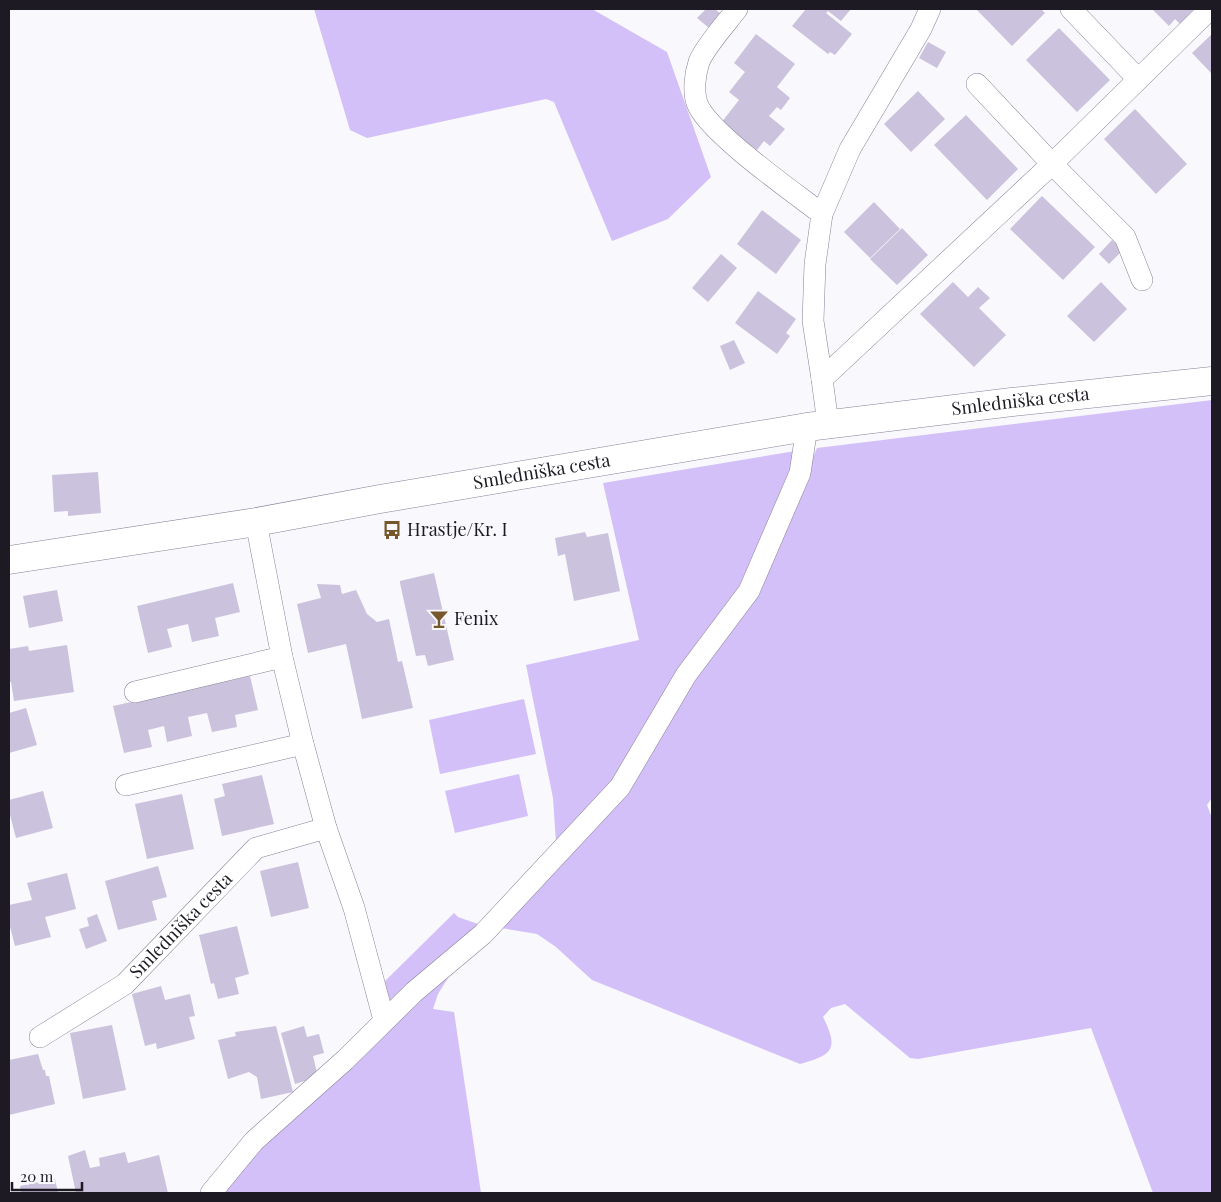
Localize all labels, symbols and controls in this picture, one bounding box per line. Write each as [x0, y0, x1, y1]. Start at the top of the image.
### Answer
street label: Smledniška cesta [950, 381, 1090, 420]
street label: Smledniška cesta [471, 447, 612, 494]
place label: Hrastje/Kr. I [407, 517, 508, 541]
bus stop icon: Hrastje/Kr. I [381, 519, 403, 541]
place label: Fenix [454, 606, 499, 630]
bar icon: Fenix [428, 608, 450, 630]
street label: Smledniška cesta [124, 867, 237, 983]
scale bar [12, 1160, 82, 1192]
text: 20 m [20, 1166, 54, 1186]

